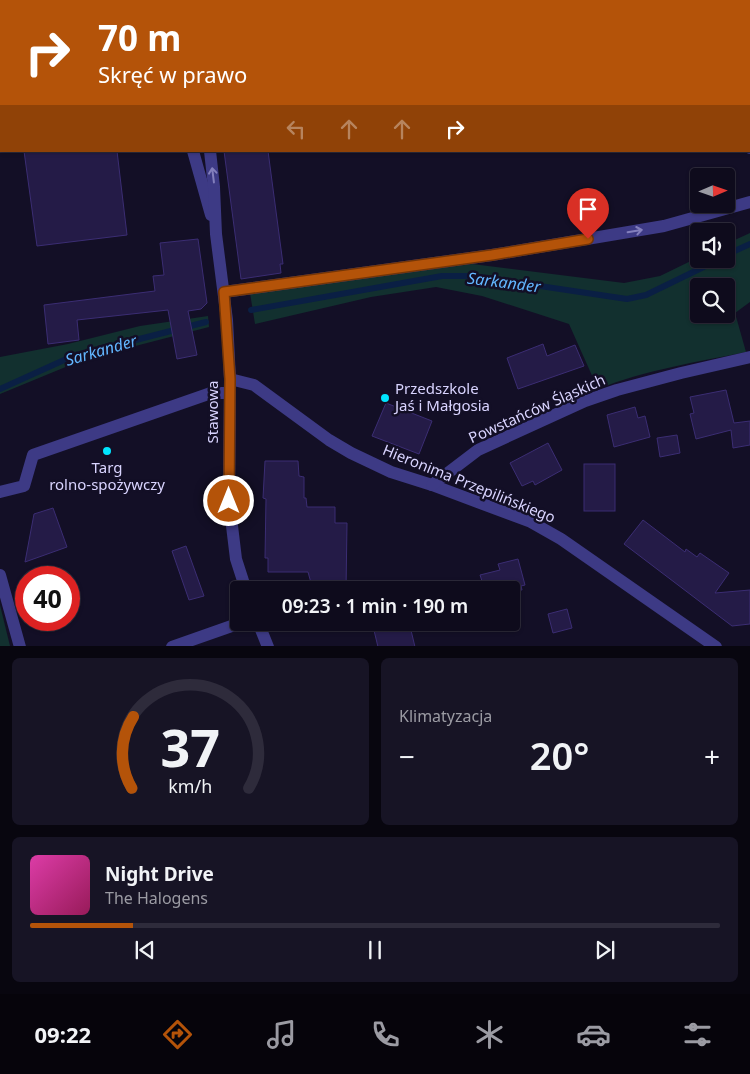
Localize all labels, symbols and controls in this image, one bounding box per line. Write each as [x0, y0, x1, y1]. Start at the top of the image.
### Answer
text: 70 m [98, 14, 181, 61]
icon: right [15, 20, 80, 85]
text: Skręć w prawo [98, 59, 247, 89]
icon: left [282, 115, 310, 143]
icon: ahead [335, 115, 363, 143]
icon: ahead [388, 115, 416, 143]
icon: right [441, 115, 469, 143]
one-way arrow [208, 167, 218, 183]
north arrow [690, 168, 735, 212]
map controls [690, 168, 735, 323]
pin [567, 188, 609, 239]
icon: arrive [574, 195, 602, 223]
button: sound [690, 223, 735, 268]
one-way arrow [627, 226, 643, 236]
water label: Sarkander [466, 267, 542, 297]
button: search [690, 278, 735, 323]
water label: Sarkander [63, 329, 140, 371]
street label: Powstańców Śląskich [465, 369, 608, 447]
place label: Przedszkole Jaś i Małgosia [393, 378, 490, 415]
street label: Stawowa [202, 381, 222, 443]
marker: Przedszkole Jaś i Małgosia [379, 392, 391, 404]
street label: Hieronima Przepilińskiego [380, 439, 559, 527]
marker: Targ rolno-spożywczy [101, 445, 113, 457]
place label: Targ rolno-spożywczy [49, 457, 165, 494]
position arrow [202, 474, 254, 526]
speed limit sign: 40 [15, 566, 80, 631]
text: 09:23 · 1 min · 190 m [282, 593, 468, 619]
text: Klimatyzacja [399, 705, 492, 727]
text: 37 [161, 711, 220, 782]
text: 20° [530, 729, 589, 781]
text: − [399, 737, 415, 775]
text: + [704, 737, 720, 775]
text: km/h [169, 774, 212, 798]
text: Night Drive [105, 861, 214, 887]
text: The Halogens [105, 887, 208, 909]
icon: previous [131, 936, 159, 964]
icon: pause [361, 936, 389, 964]
icon: next [591, 936, 619, 964]
icon: directions [160, 1017, 195, 1052]
icon: music [264, 1017, 299, 1052]
icon: phone [368, 1017, 403, 1052]
icon: climate [472, 1017, 507, 1052]
icon: car [576, 1017, 611, 1052]
icon: filters [680, 1017, 715, 1052]
text: 09:22 [35, 1019, 91, 1049]

